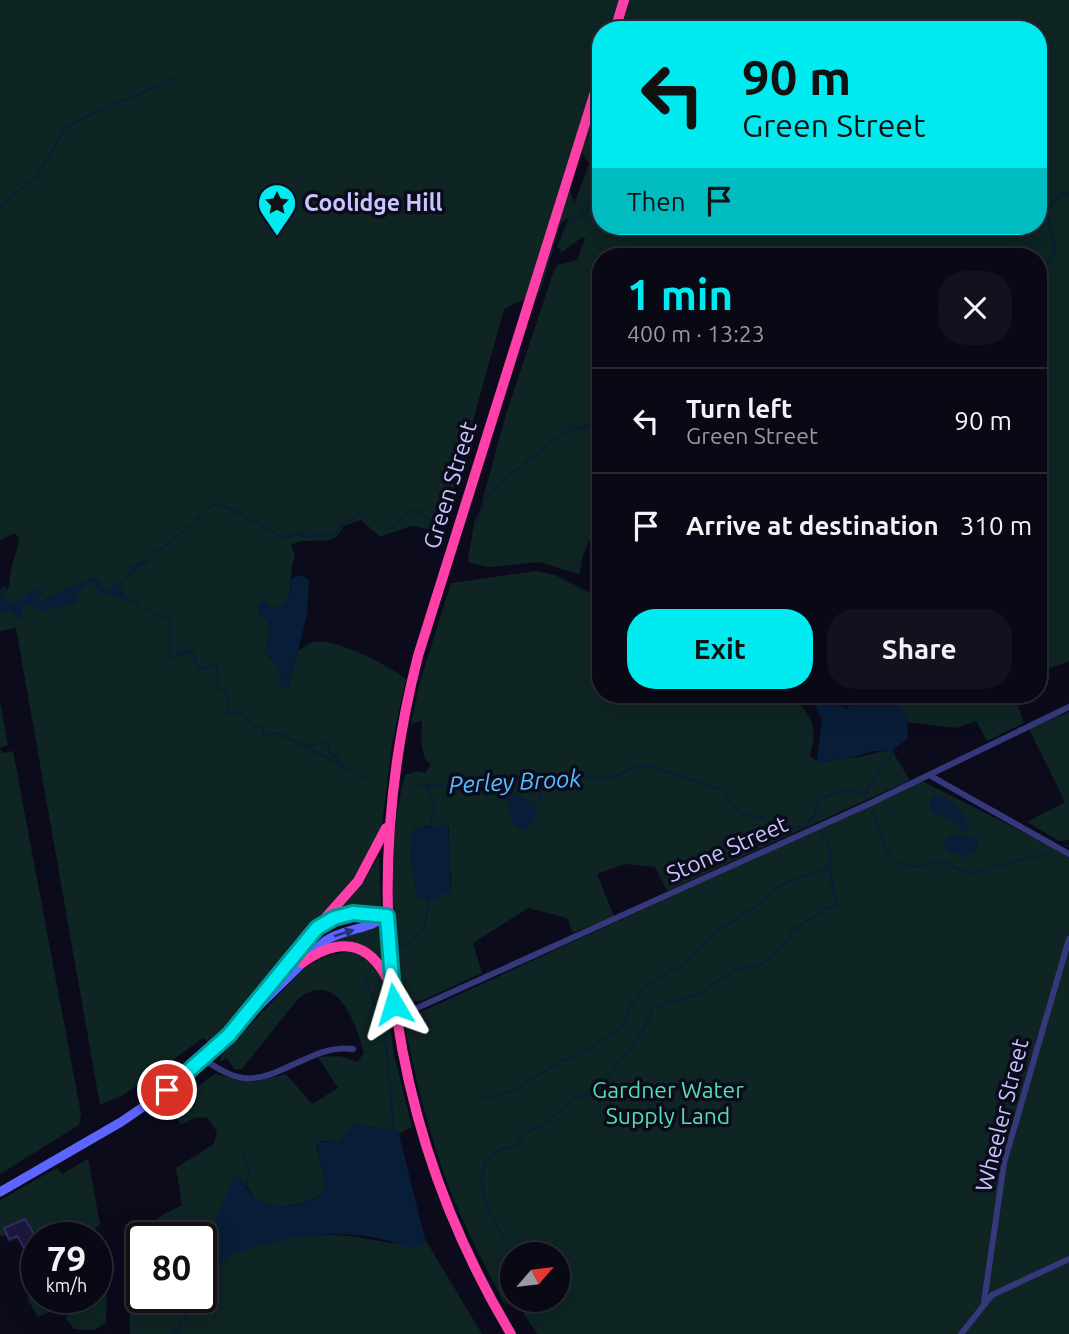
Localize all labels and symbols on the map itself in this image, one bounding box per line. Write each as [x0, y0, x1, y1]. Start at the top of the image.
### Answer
place icon: Coolidge Hill [256, 182, 298, 237]
place label: Coolidge Hill [304, 190, 443, 215]
street label: Green Street [418, 418, 481, 552]
water label: Perley Brook [448, 765, 583, 798]
street label: Stone Street [662, 811, 791, 886]
one-way arrow [333, 927, 354, 938]
position arrow [357, 967, 431, 1041]
street label: Wheeler Street [970, 1036, 1033, 1194]
pin [137, 1060, 197, 1120]
park label: Gardner Water Supply Land [592, 1077, 744, 1128]
speed limit sign: 80 [126, 1222, 217, 1313]
north arrow [500, 1242, 570, 1312]

